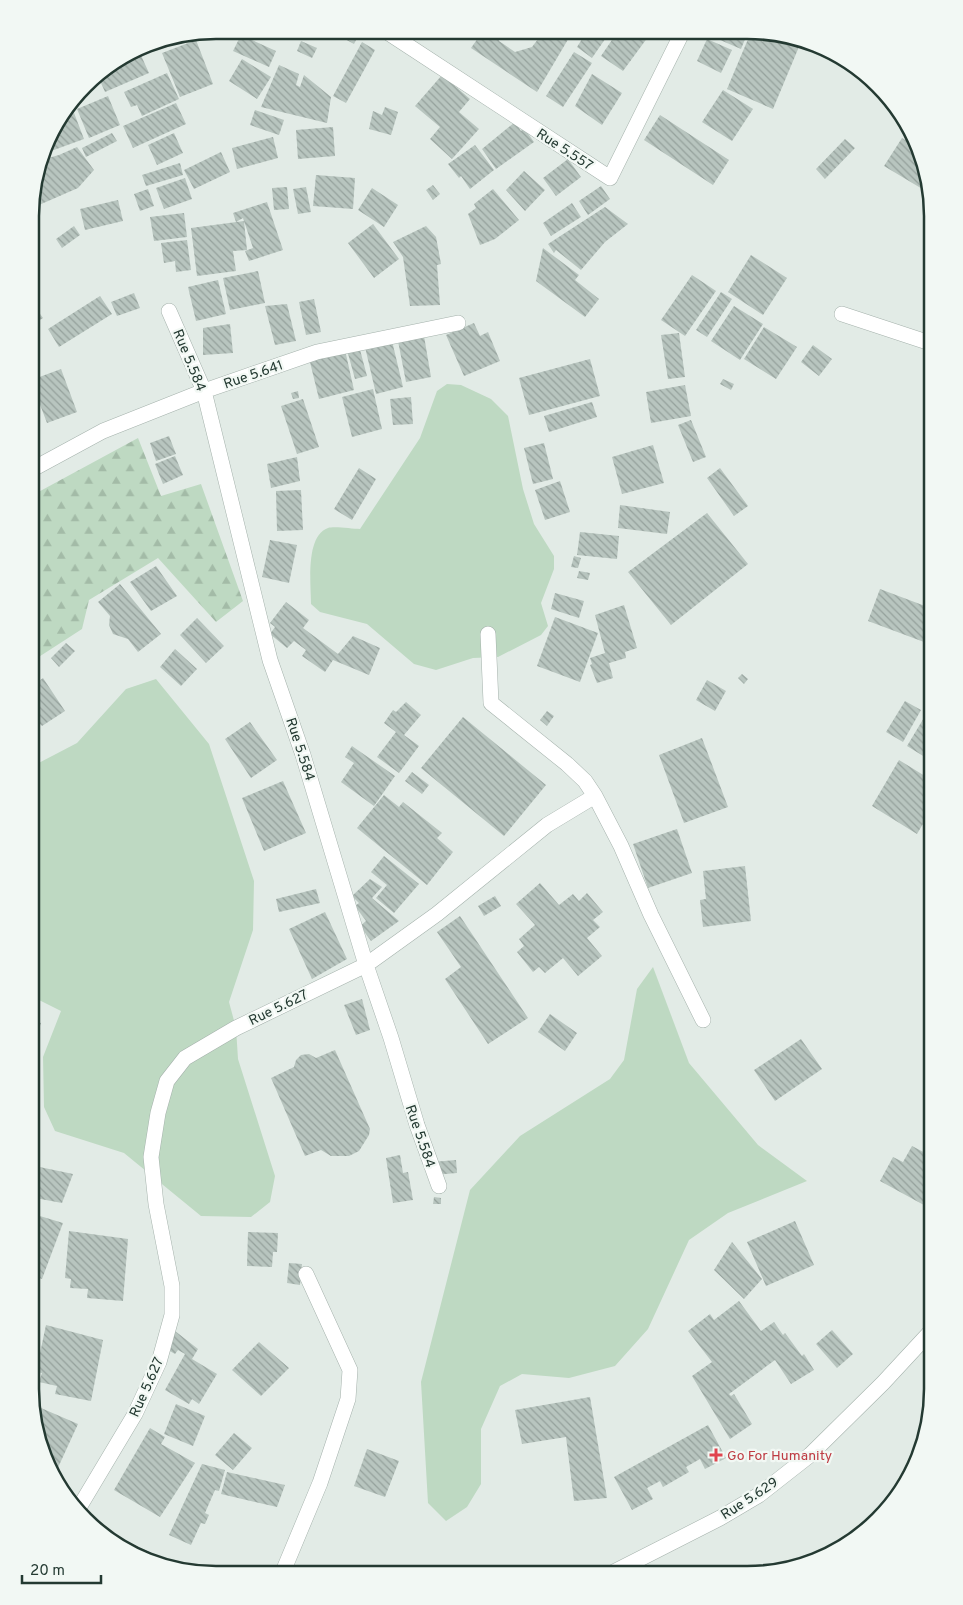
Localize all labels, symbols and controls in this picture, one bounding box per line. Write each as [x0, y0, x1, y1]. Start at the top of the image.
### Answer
street label: Rue 5.557 [533, 126, 596, 175]
street label: Rue 5.584 [168, 327, 209, 394]
street label: Rue 5.641 [221, 357, 286, 394]
street label: Rue 5.584 [281, 716, 318, 783]
street label: Rue 5.627 [246, 987, 311, 1030]
street label: Rue 5.584 [401, 1103, 438, 1170]
street label: Rue 5.627 [127, 1355, 168, 1420]
marker: Go For Humanity [709, 1448, 723, 1462]
place label: Go For Humanity [727, 1448, 832, 1465]
street label: Rue 5.629 [718, 1474, 782, 1524]
scale bar [22, 1552, 101, 1584]
text: 20 m [30, 1562, 65, 1581]

